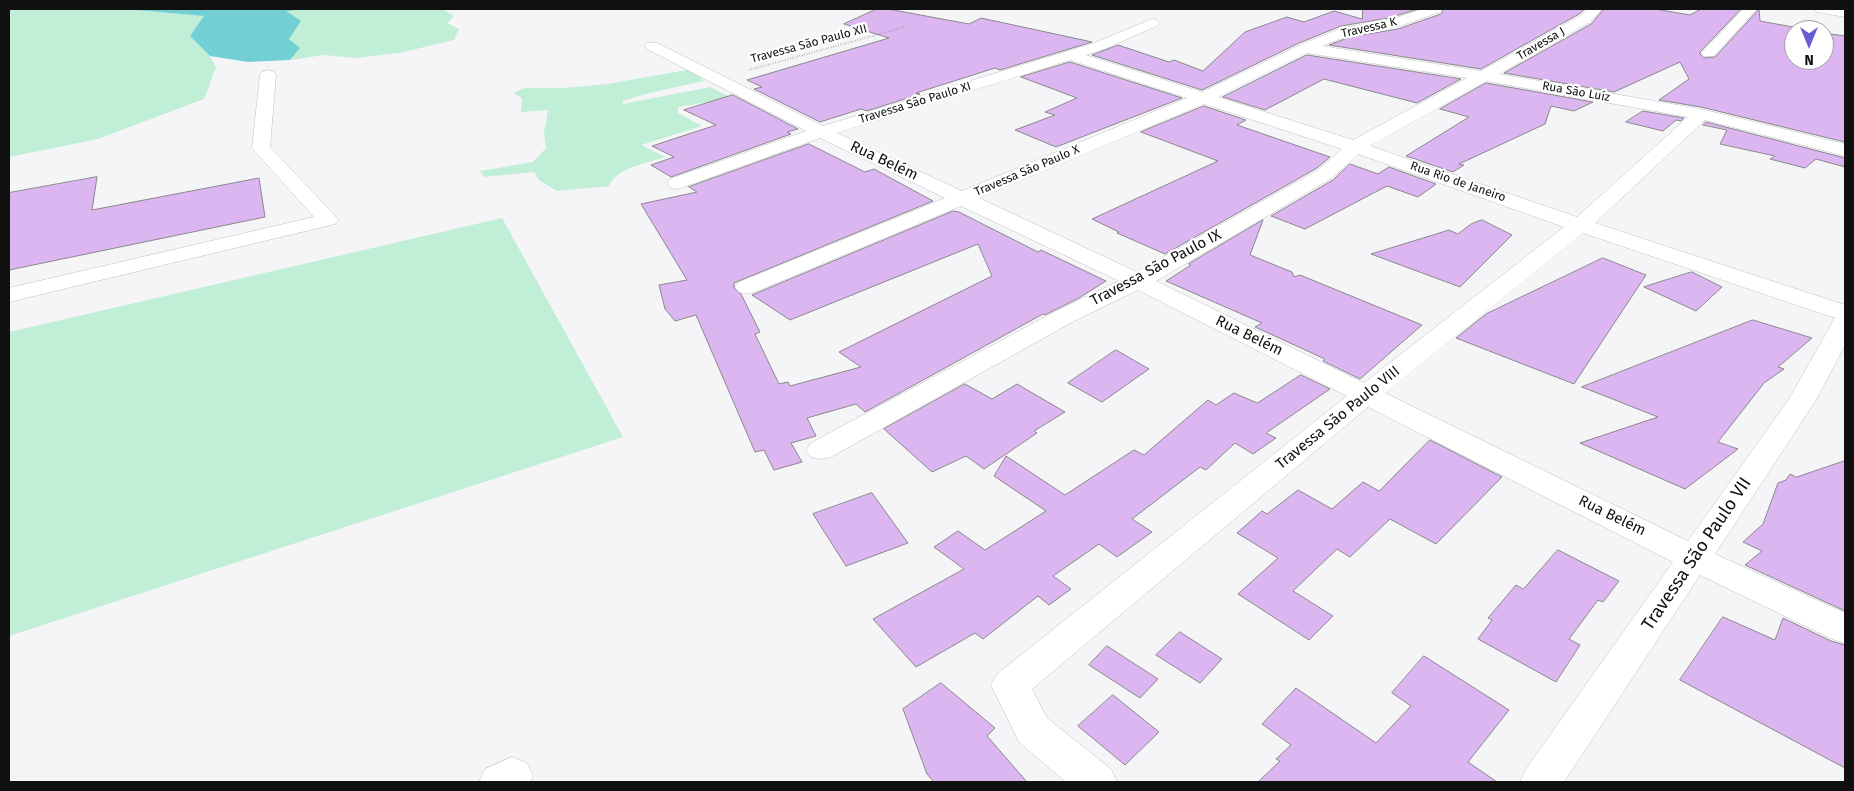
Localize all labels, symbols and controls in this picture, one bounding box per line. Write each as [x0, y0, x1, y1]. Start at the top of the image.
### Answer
street label: Travessa K [1340, 15, 1398, 41]
north arrow [1784, 20, 1834, 70]
street label: Travessa São Paulo XII [749, 22, 869, 66]
street label: Travessa J [1514, 24, 1568, 64]
text: N [1804, 51, 1814, 68]
street label: Travessa São Paulo XI [857, 79, 973, 127]
street label: Rua São Luíz [1541, 79, 1611, 105]
street label: Rua Belém [847, 138, 921, 184]
street label: Travessa São Paulo X [972, 142, 1082, 200]
street label: Rua Rio de Janeiro [1408, 159, 1508, 205]
street label: Travessa São Paulo IX [1088, 226, 1224, 310]
street label: Rua Belém [1212, 312, 1286, 360]
street label: Travessa São Paulo VIII [1272, 362, 1404, 474]
street label: Travessa São Paulo VII [1638, 473, 1756, 635]
street label: Rua Belém [1575, 492, 1649, 540]

